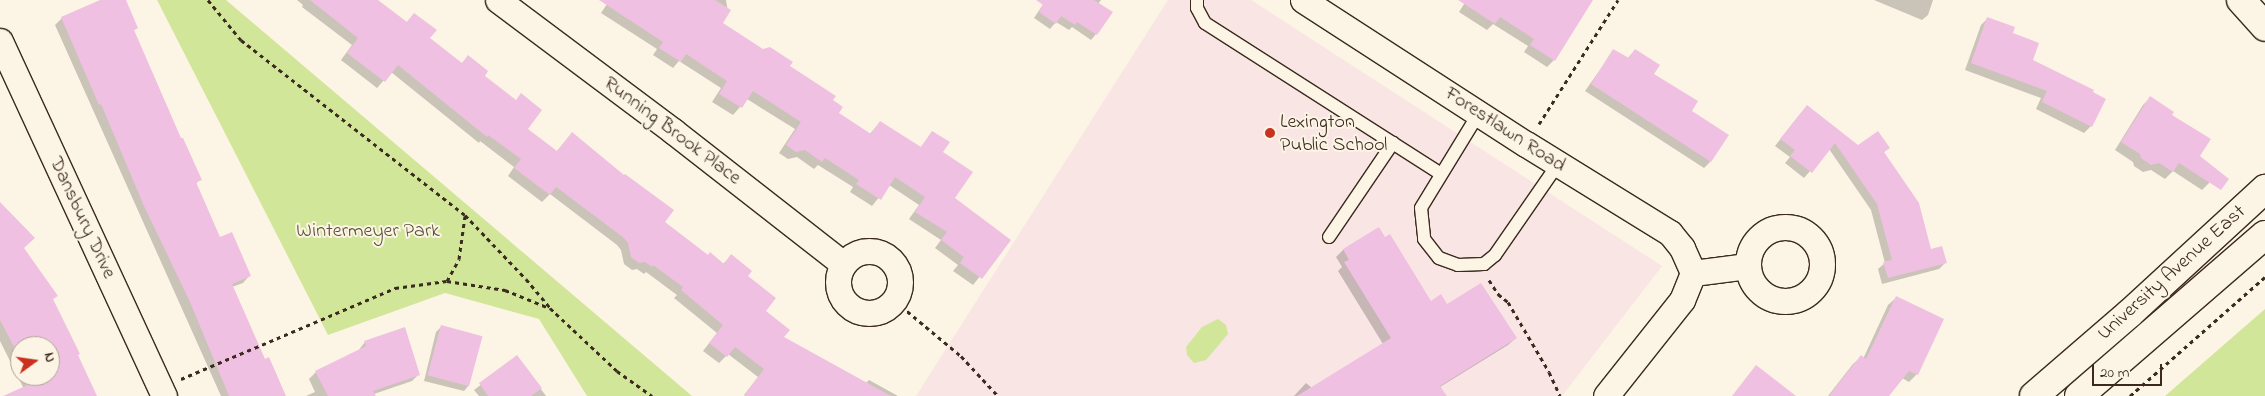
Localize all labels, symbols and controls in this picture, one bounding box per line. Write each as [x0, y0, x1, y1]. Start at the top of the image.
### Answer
street label: Running Brook Place [599, 72, 745, 190]
street label: Forestlawn Road [1440, 82, 1570, 178]
place label: Lexington Public School [1280, 110, 1387, 157]
marker: Lexington Public School [1264, 127, 1276, 139]
street label: Dansbury Drive [43, 153, 121, 283]
street label: University Avenue East [2093, 200, 2251, 346]
park label: Wintermeyer Park [296, 219, 440, 243]
north arrow [10, 336, 60, 386]
text: N [38, 350, 60, 365]
scale bar [2095, 354, 2165, 386]
text: 20 m [2100, 362, 2129, 384]

